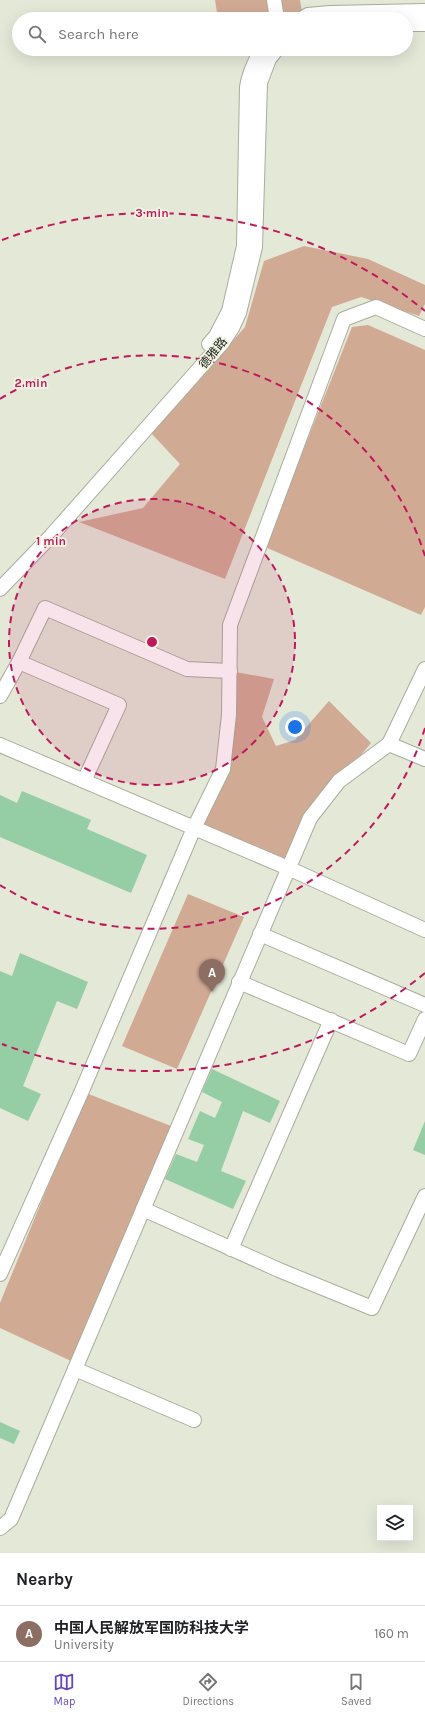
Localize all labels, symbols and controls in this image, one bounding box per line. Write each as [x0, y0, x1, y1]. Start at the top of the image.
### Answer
search box [12, 12, 413, 56]
icon: search [26, 23, 48, 45]
text: Search here [58, 25, 139, 43]
text: 3 min [135, 206, 169, 220]
street label: 德雅路 [196, 335, 230, 371]
text: 2 min [14, 376, 48, 390]
text: 1 min [36, 534, 66, 548]
centre of rings [145, 635, 159, 649]
your location [285, 717, 305, 737]
pin: A [199, 959, 225, 992]
map controls [377, 1505, 413, 1541]
button: layers [377, 1505, 413, 1541]
text: Nearby [16, 1569, 73, 1589]
text: 中国人民解放军国防科技大学 [54, 1619, 249, 1637]
text: A [25, 1626, 33, 1641]
text: 160 m [374, 1626, 409, 1641]
text: University [54, 1637, 114, 1652]
tab: Map [53, 1671, 75, 1708]
tab: Directions [182, 1671, 234, 1708]
tab: Saved [341, 1671, 372, 1708]

